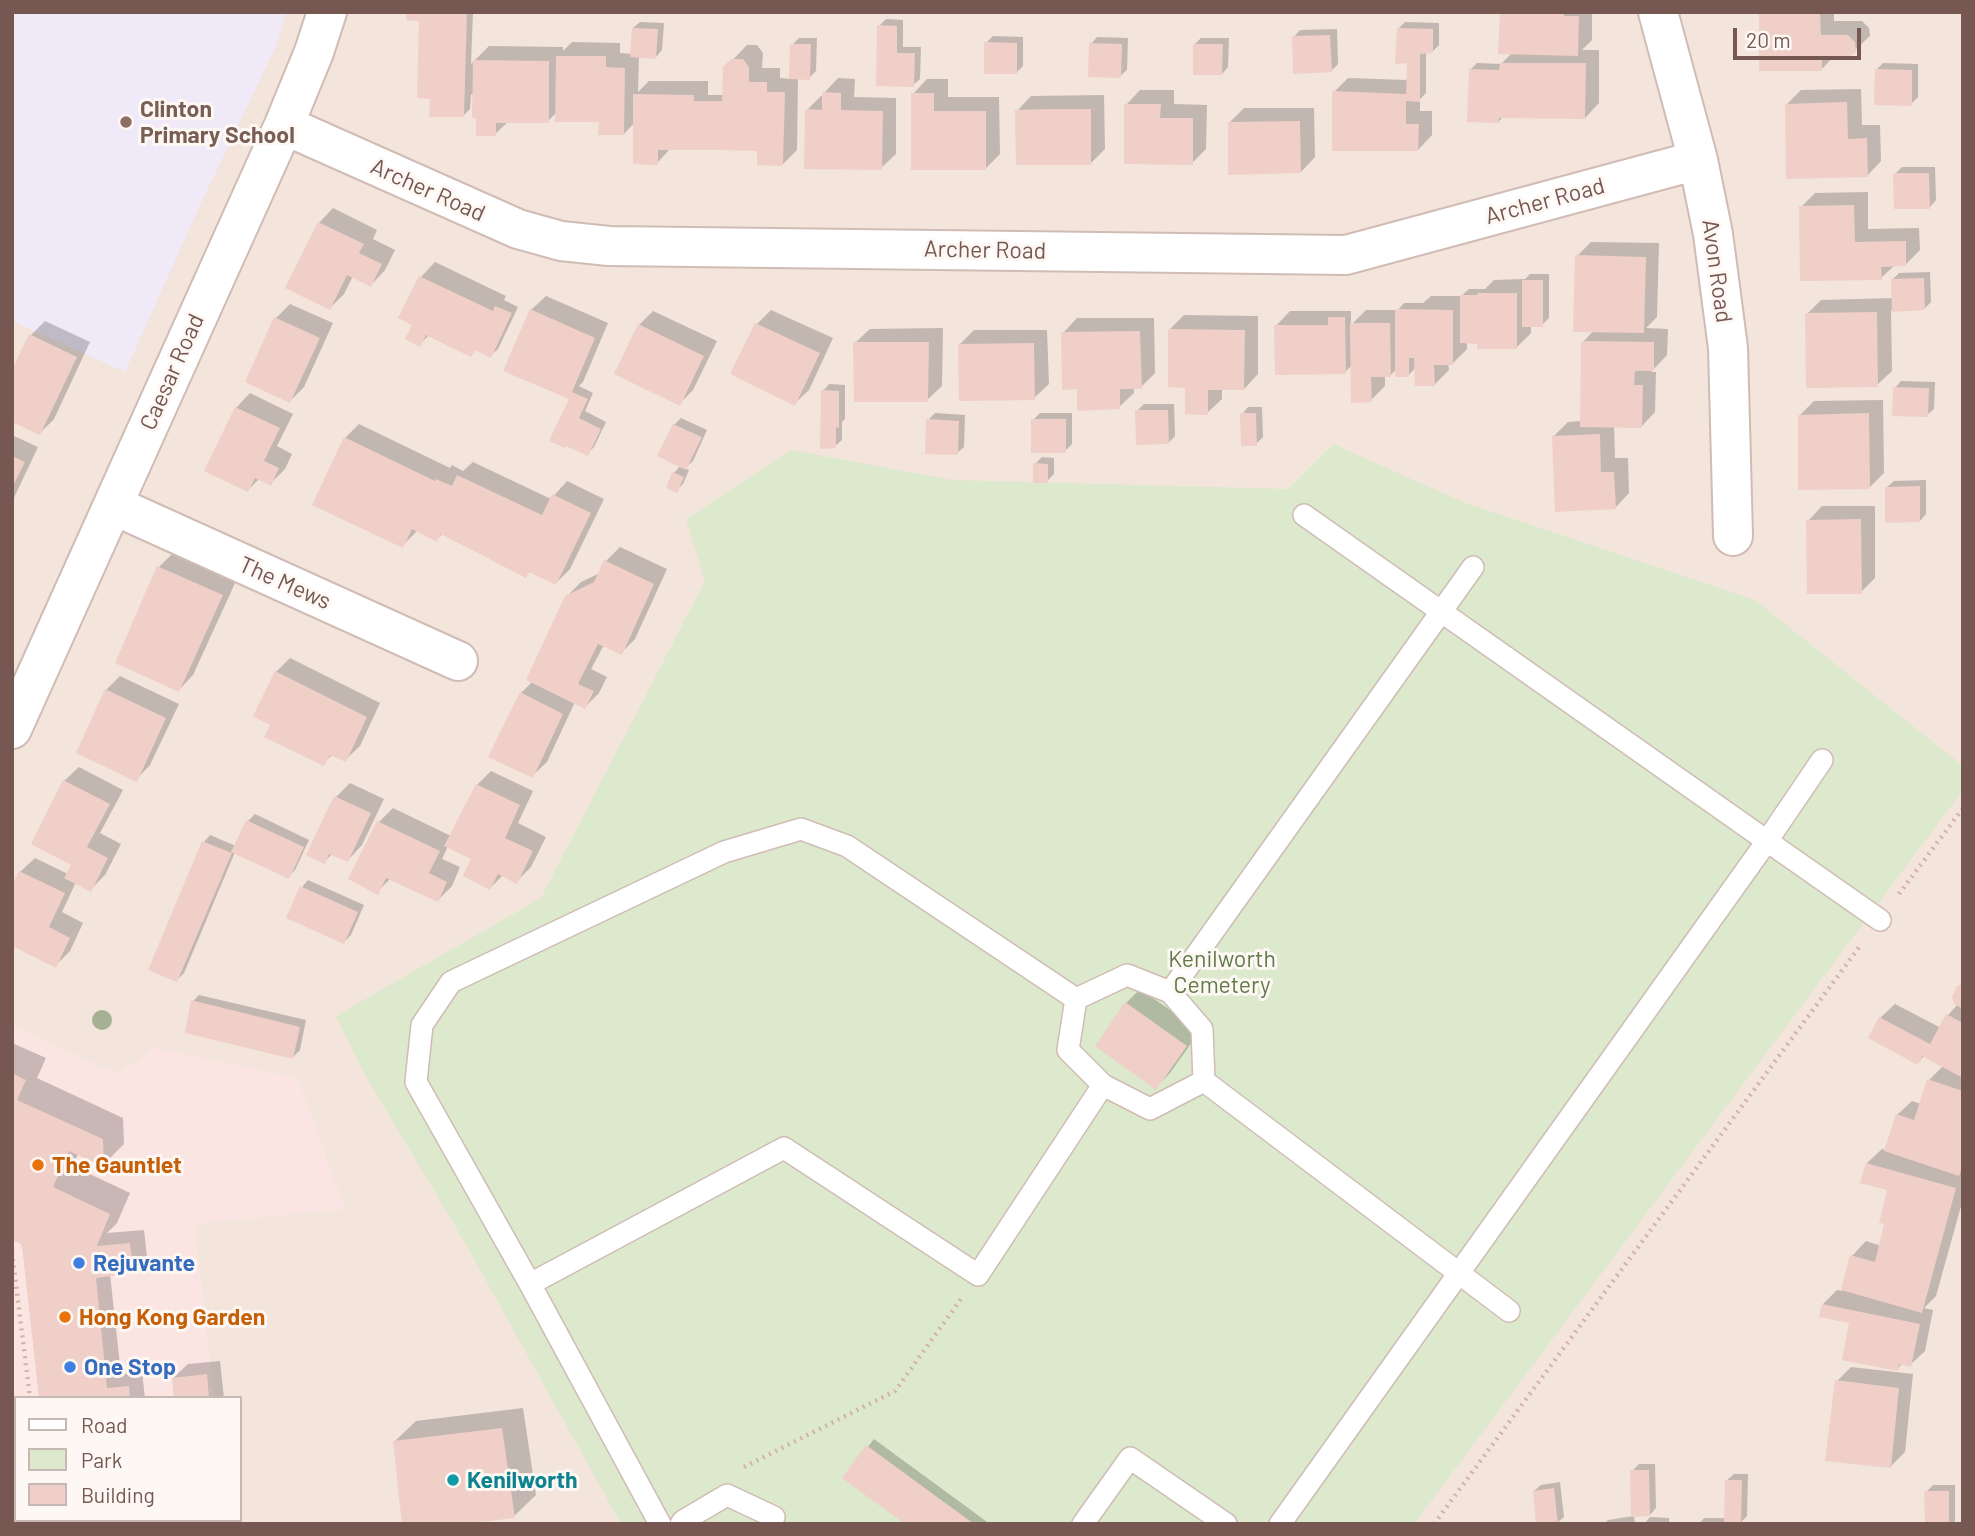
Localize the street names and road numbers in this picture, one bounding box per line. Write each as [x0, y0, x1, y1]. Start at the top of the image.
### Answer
street label: Archer Road [366, 152, 490, 228]
street label: Archer Road [1482, 172, 1608, 230]
street label: Avon Road [1696, 217, 1738, 325]
street label: Archer Road [924, 235, 1046, 265]
street label: Caesar Road [134, 310, 210, 434]
street label: The Mews [235, 551, 335, 615]

